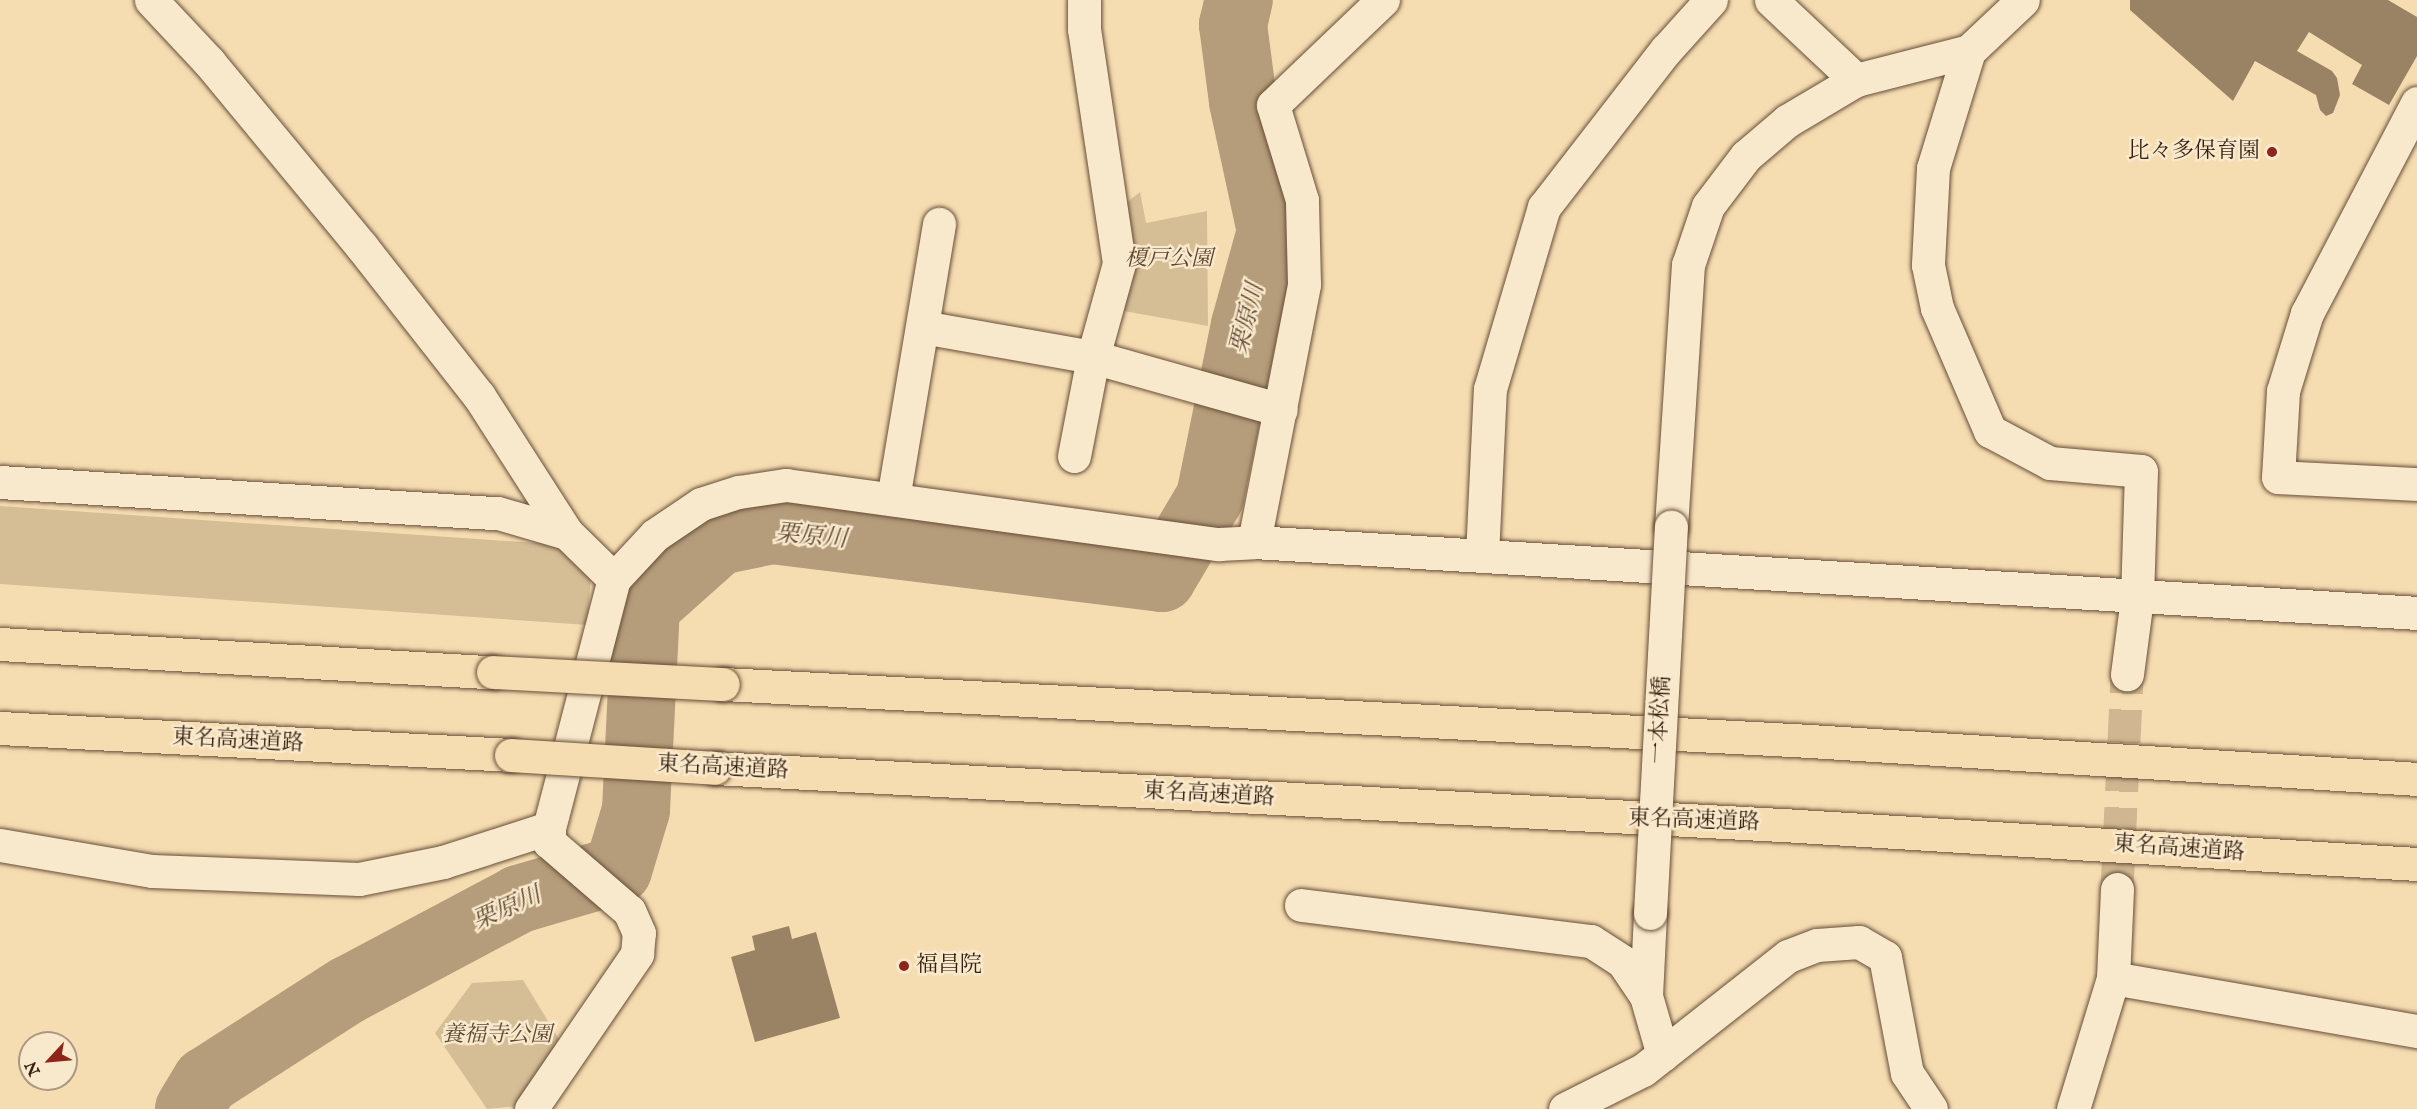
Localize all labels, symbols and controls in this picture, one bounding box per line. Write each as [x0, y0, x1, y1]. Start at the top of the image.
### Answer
place label: 比々多保育園 [2128, 139, 2260, 165]
marker: 比々多保育園 [2265, 145, 2279, 159]
park label: 榎戸公園 [1125, 247, 1213, 273]
water label: 栗原川 [1225, 281, 1271, 357]
water label: 栗原川 [774, 520, 848, 554]
street label: 一本松橋 [1646, 675, 1676, 765]
street label: 東名高速道路 [171, 724, 305, 758]
street label: 東名高速道路 [656, 751, 790, 785]
street label: 東名高速道路 [1142, 778, 1276, 812]
street label: 東名高速道路 [1628, 806, 1760, 836]
street label: 東名高速道路 [2112, 831, 2246, 867]
water label: 栗原川 [468, 881, 546, 937]
place label: 福昌院 [916, 953, 982, 979]
marker: 福昌院 [897, 959, 911, 973]
park label: 養福寺公園 [442, 1023, 552, 1049]
north arrow [18, 1031, 78, 1091]
text: N [22, 1057, 46, 1079]

